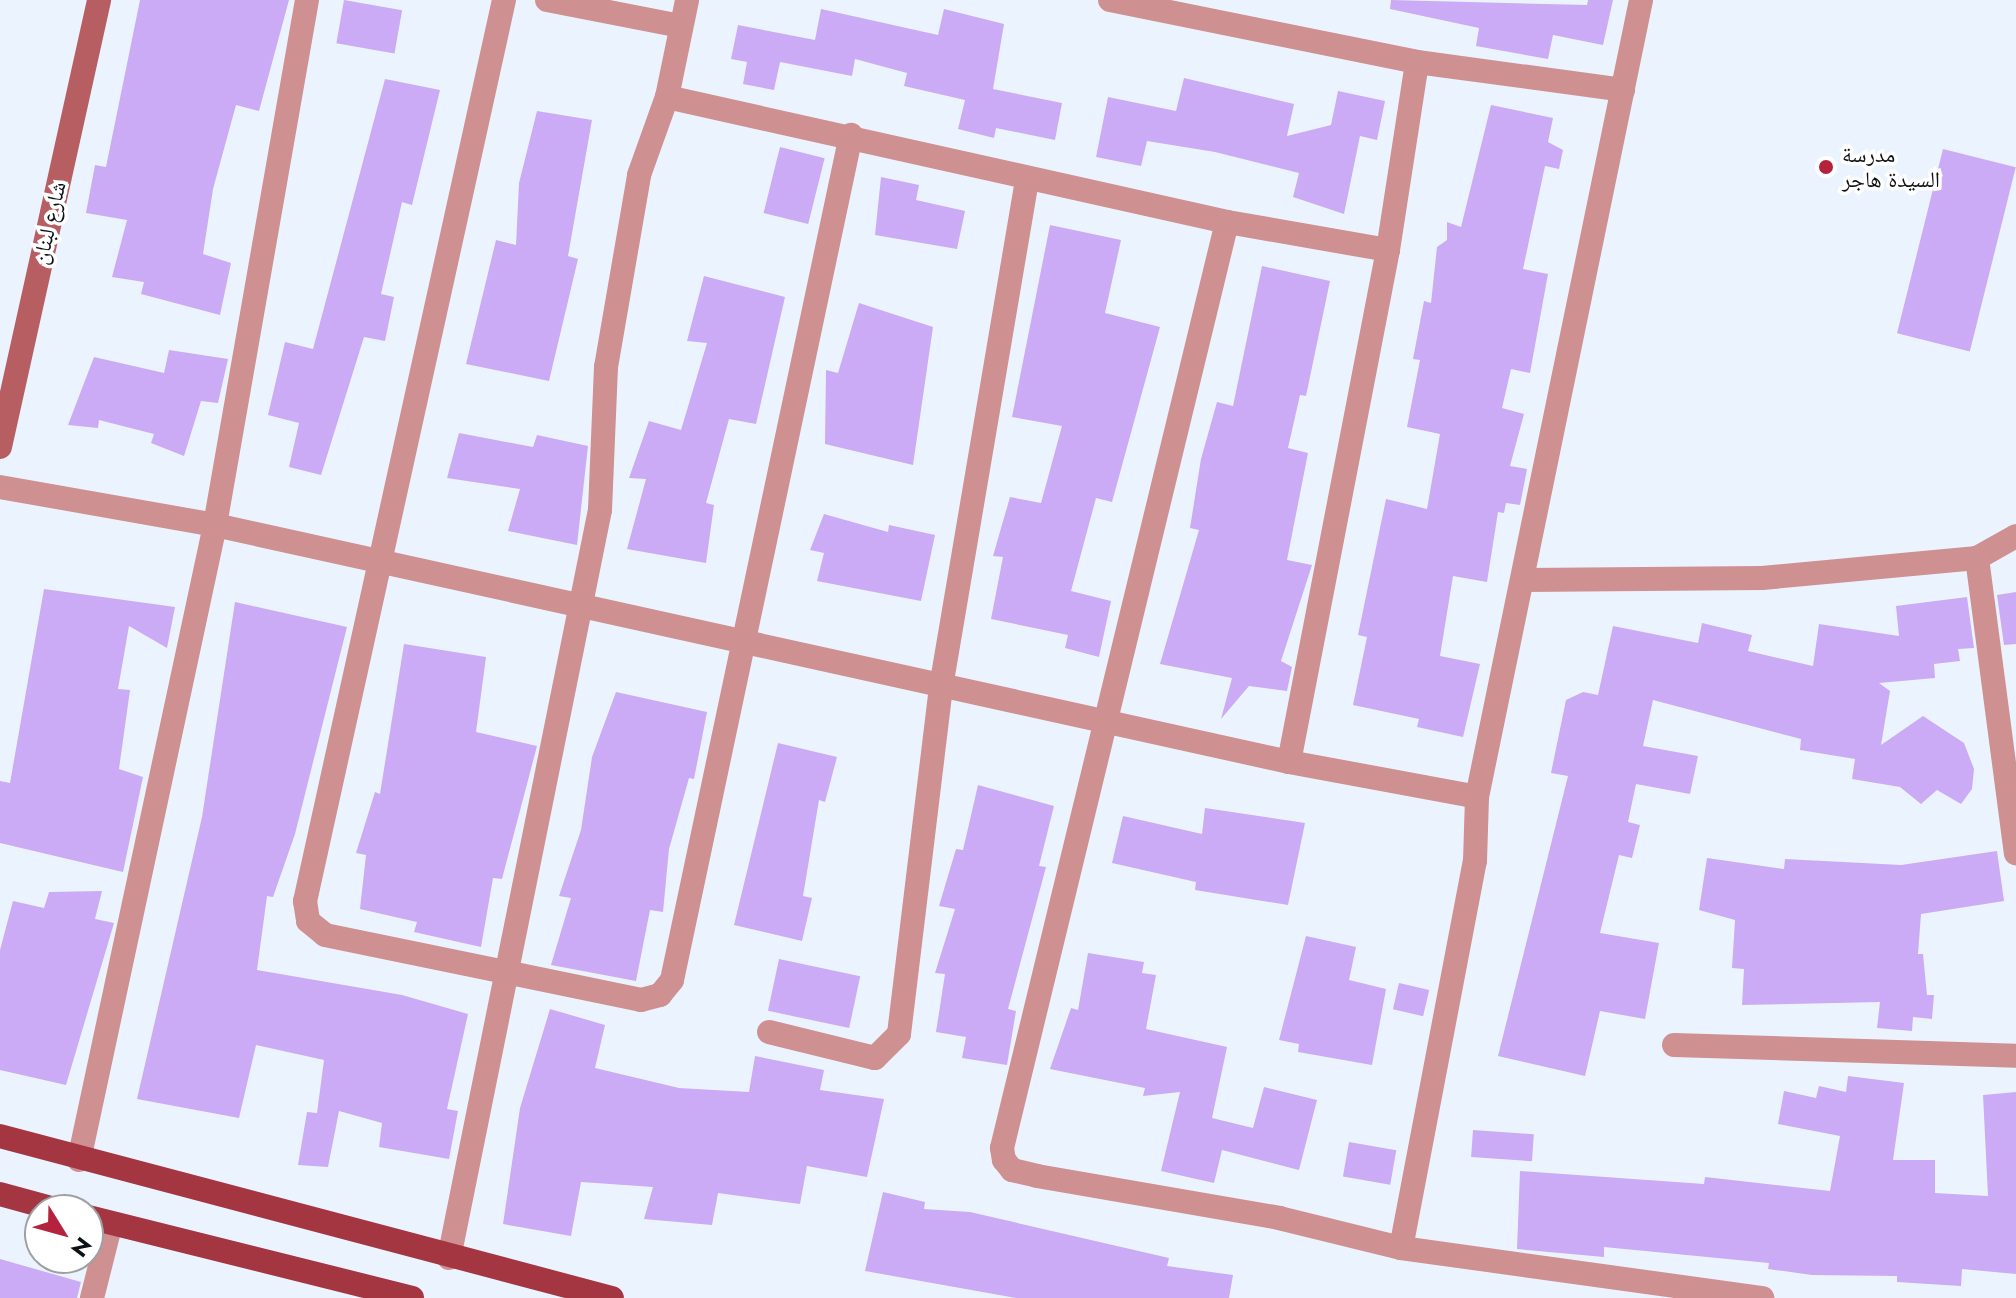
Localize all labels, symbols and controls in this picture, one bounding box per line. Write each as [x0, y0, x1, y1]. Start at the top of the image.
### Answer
place label: مدرسة السيدة هاجر [1842, 141, 1940, 192]
marker: مدرسة السيدة هاجر [1817, 158, 1835, 176]
street label: شارع لبنان [27, 179, 71, 267]
north arrow [24, 1194, 104, 1274]
text: N [64, 1231, 100, 1264]

